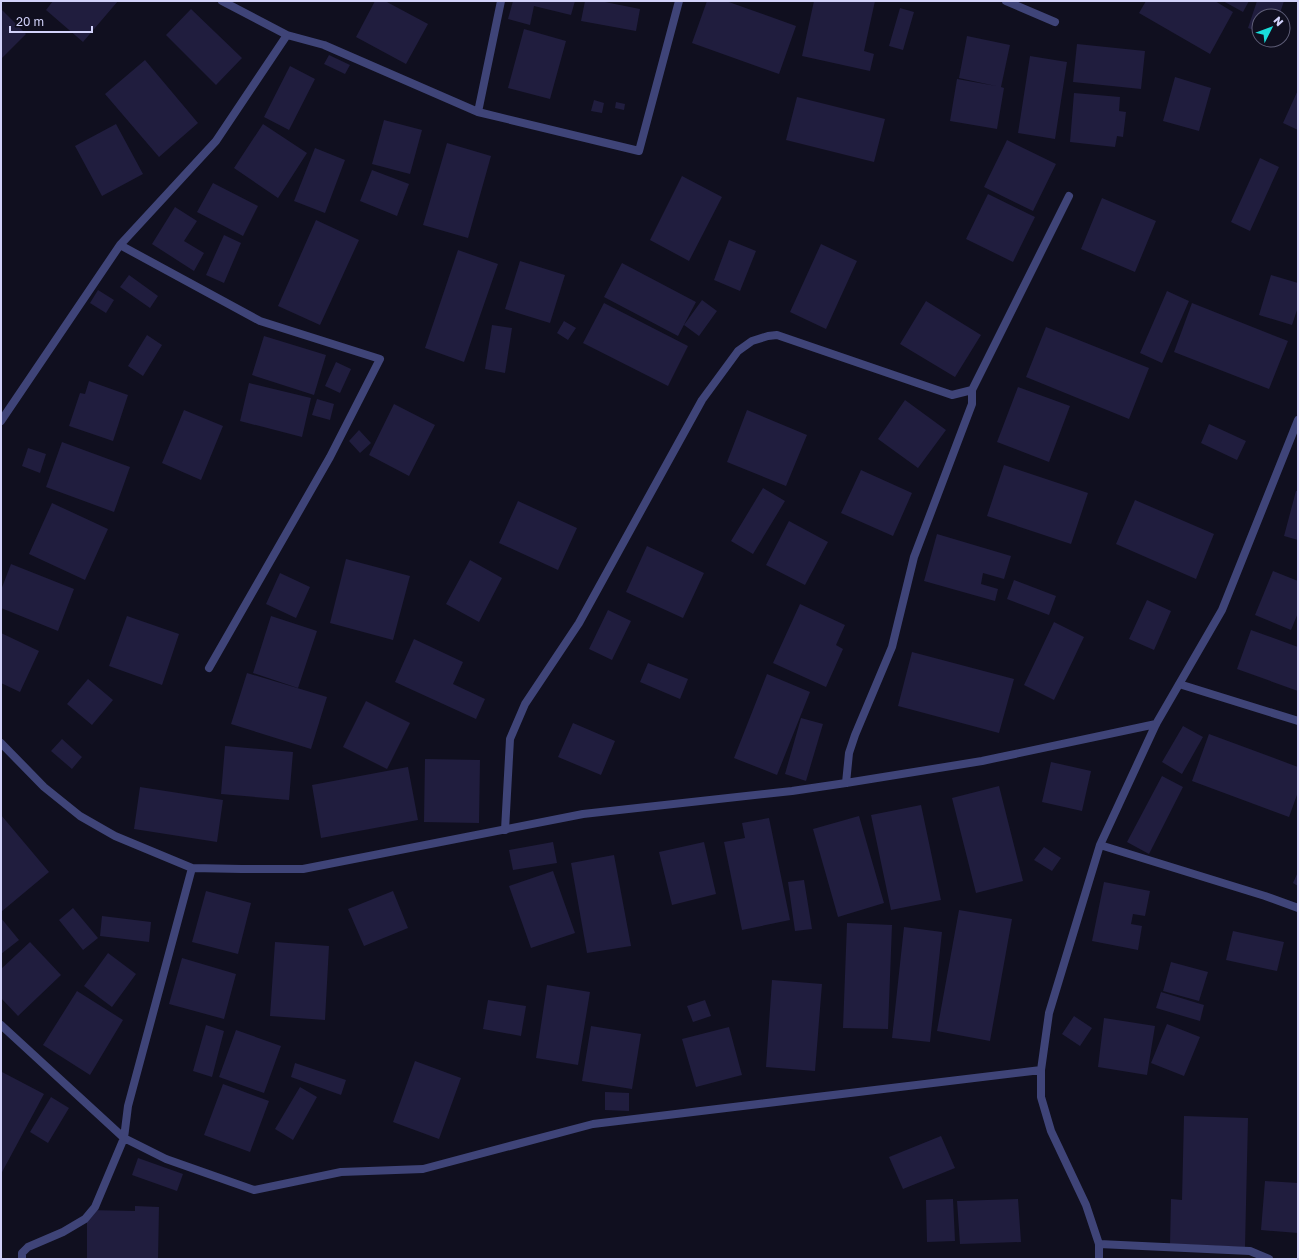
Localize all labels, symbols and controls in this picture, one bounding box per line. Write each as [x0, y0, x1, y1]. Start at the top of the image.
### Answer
scale bar [10, 8, 92, 34]
north arrow [1251, 8, 1291, 48]
text: 20 m [16, 14, 44, 29]
text: N [1271, 14, 1286, 28]

